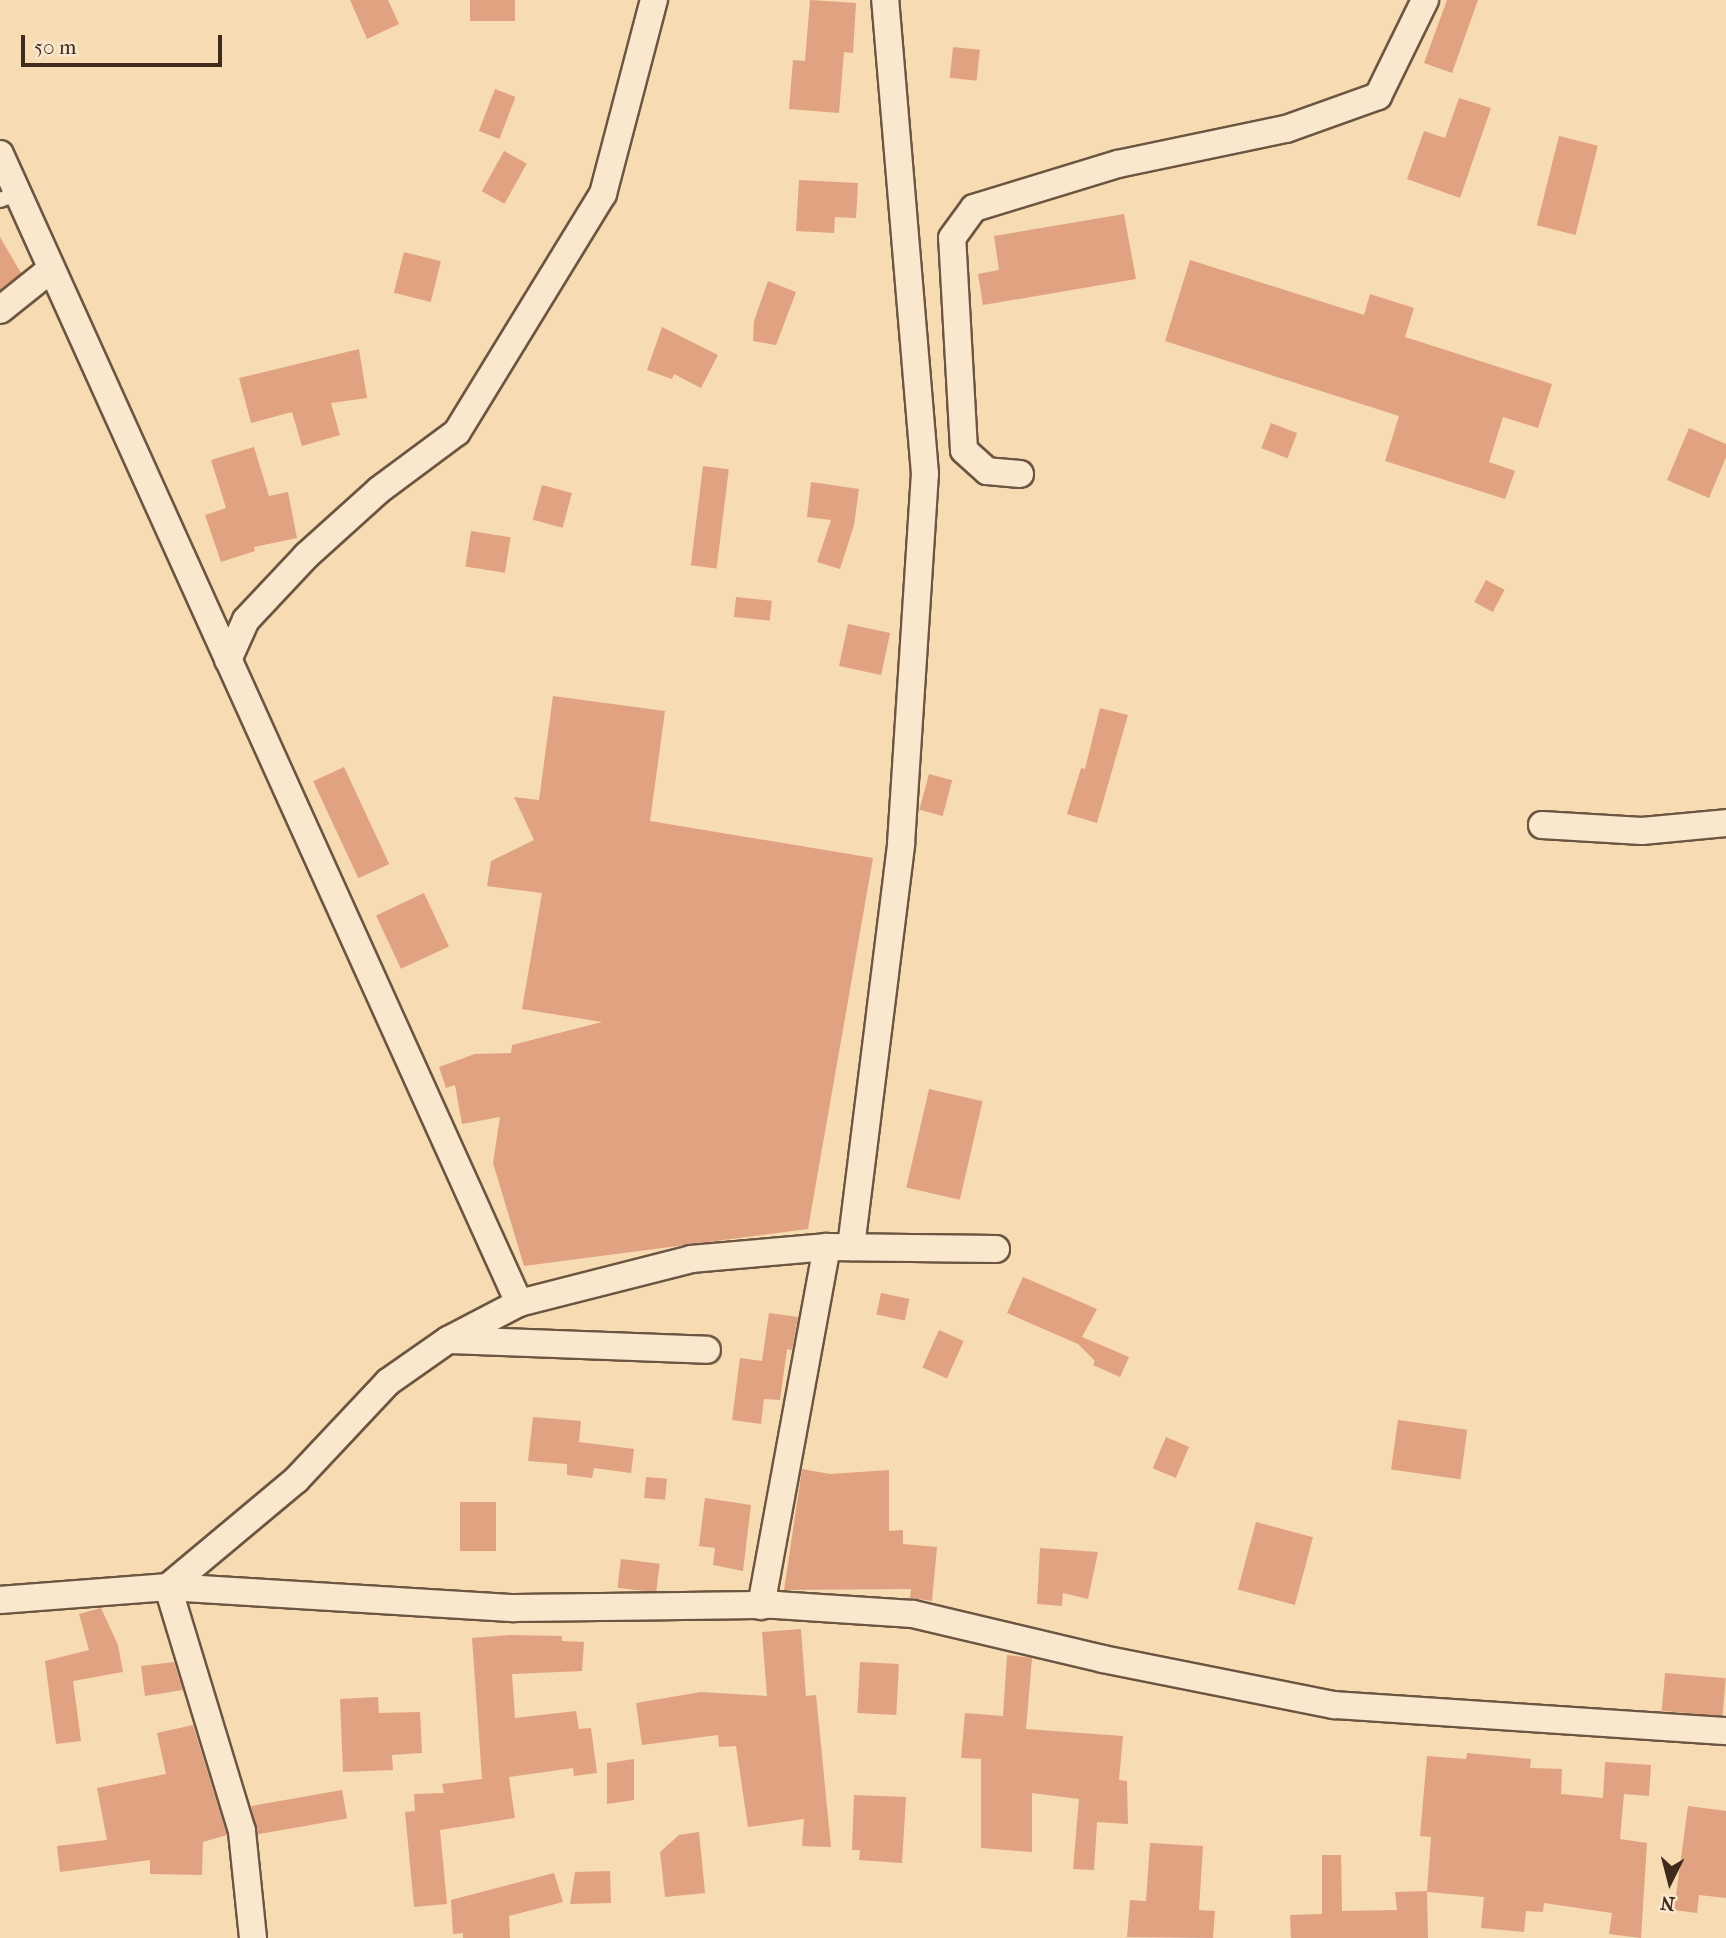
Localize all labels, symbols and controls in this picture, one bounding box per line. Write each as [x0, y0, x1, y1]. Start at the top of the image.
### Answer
scale bar [24, 21, 226, 65]
text: 50 m [34, 35, 77, 59]
north arrow [1635, 1847, 1705, 1917]
text: N [1659, 1891, 1676, 1915]

